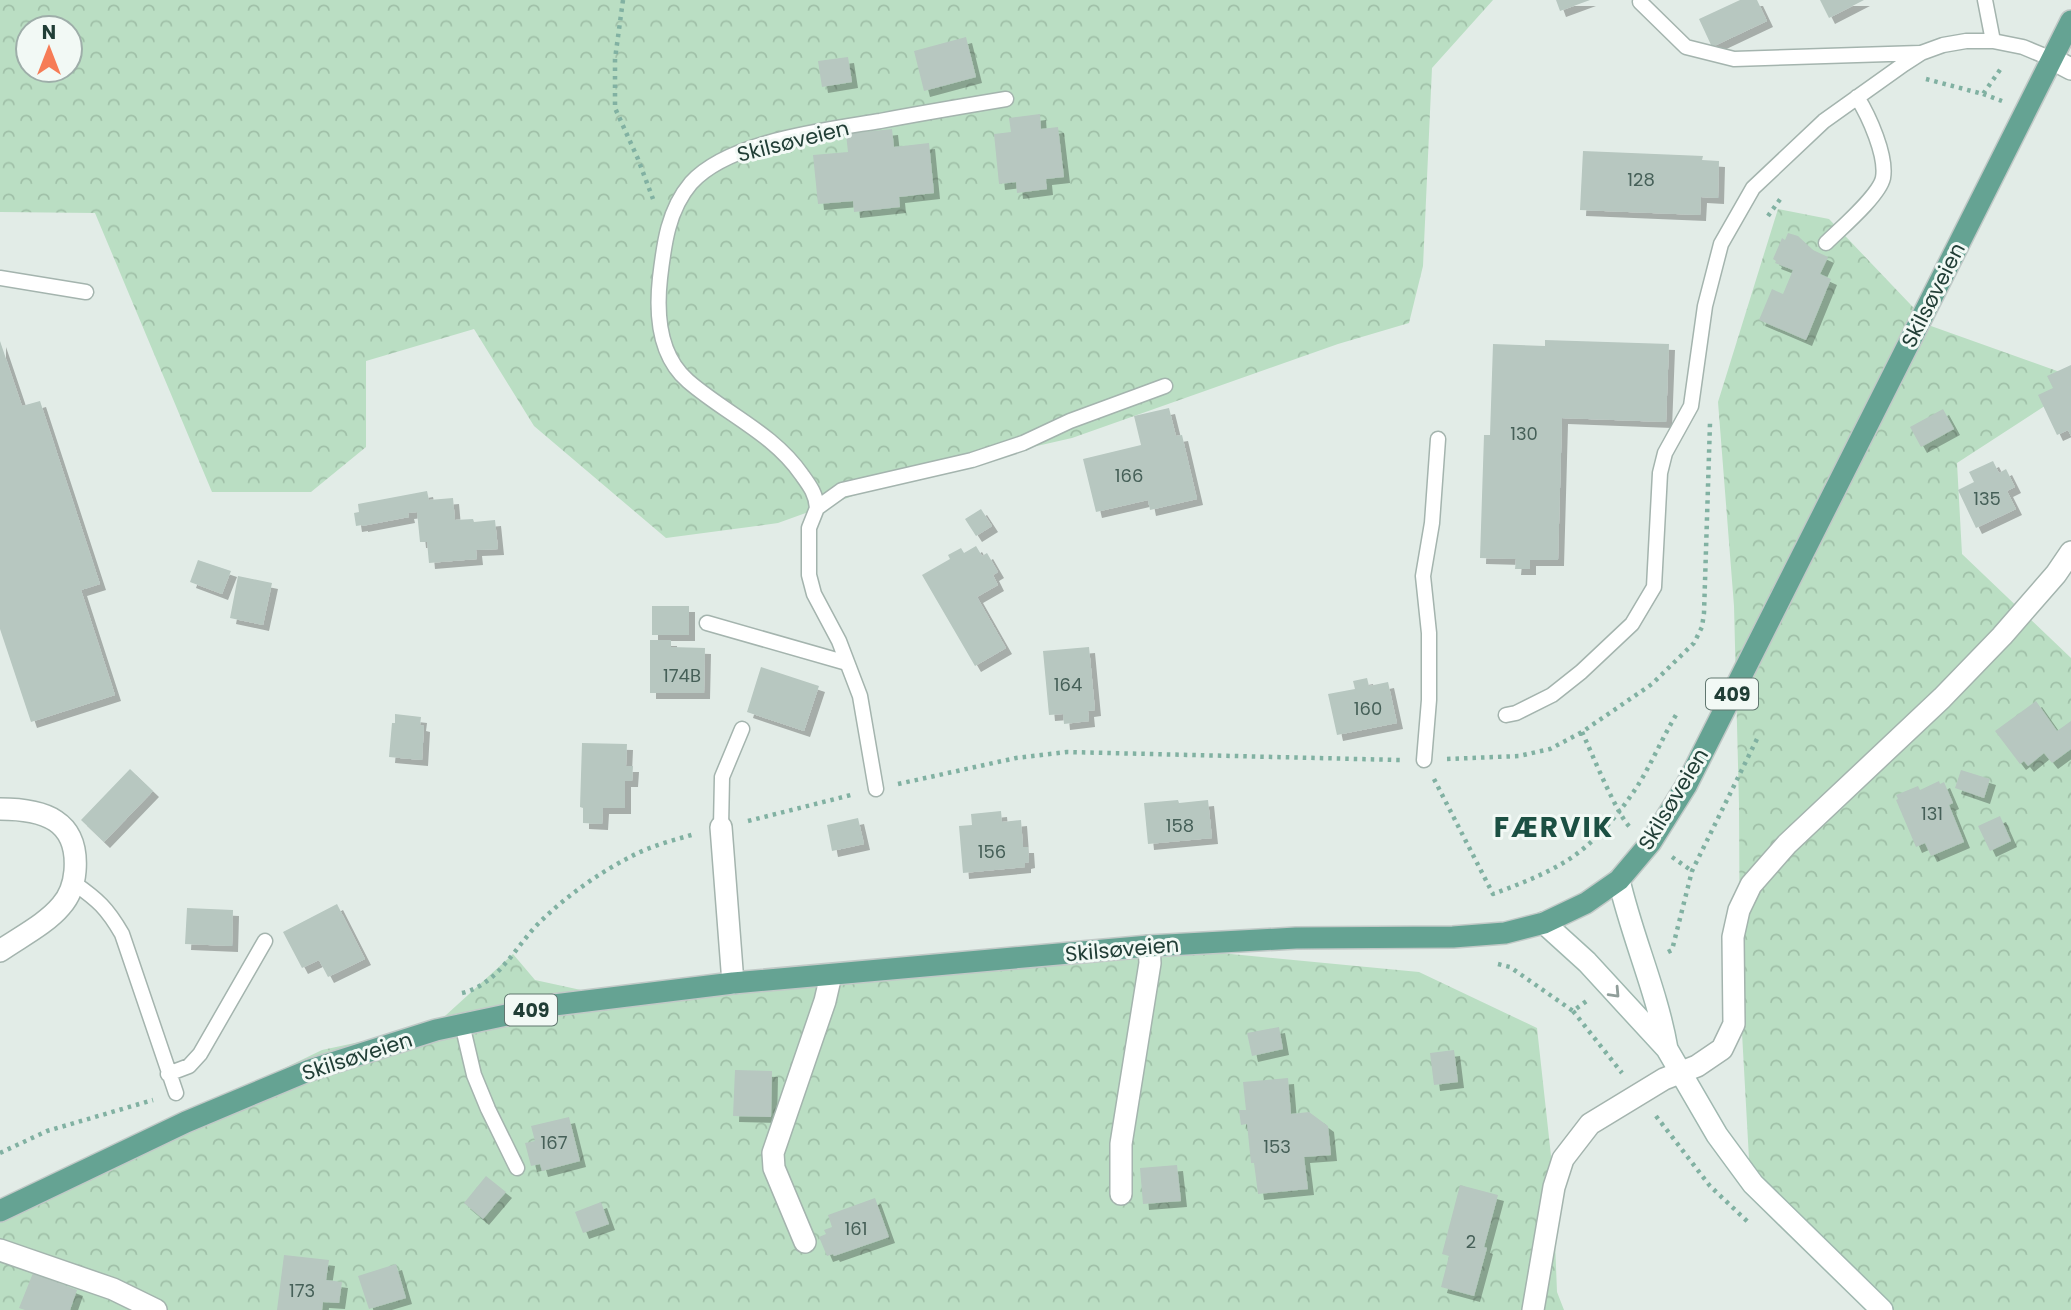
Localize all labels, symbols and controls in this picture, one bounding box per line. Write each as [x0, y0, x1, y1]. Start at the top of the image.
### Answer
north arrow [14, 14, 84, 84]
text: N [42, 19, 56, 46]
street label: Skilsøveien [734, 113, 852, 169]
house number: 128 [1627, 167, 1655, 192]
street label: Skilsøveien [1894, 237, 1972, 353]
house number: 130 [1510, 421, 1538, 446]
house number: 166 [1115, 463, 1143, 488]
house number: 135 [1973, 486, 2001, 511]
house number: 174B [663, 663, 701, 688]
house number: 164 [1054, 672, 1082, 697]
road number: 409 [1706, 678, 1758, 709]
house number: 160 [1354, 696, 1382, 721]
street label: Skilsøveien [1631, 743, 1715, 855]
house number: 131 [1921, 801, 1943, 826]
district label: FÆRVIK [1494, 808, 1614, 847]
house number: 158 [1166, 813, 1194, 838]
house number: 156 [978, 839, 1006, 864]
street label: Skilsøveien [1064, 930, 1180, 968]
one-way arrow [1607, 985, 1620, 998]
road number: 409 [505, 994, 557, 1026]
street label: Skilsøveien [298, 1025, 416, 1087]
house number: 167 [540, 1130, 568, 1155]
house number: 153 [1263, 1134, 1291, 1159]
house number: 161 [845, 1216, 867, 1241]
house number: 2 [1466, 1229, 1476, 1254]
house number: 173 [289, 1278, 315, 1303]

